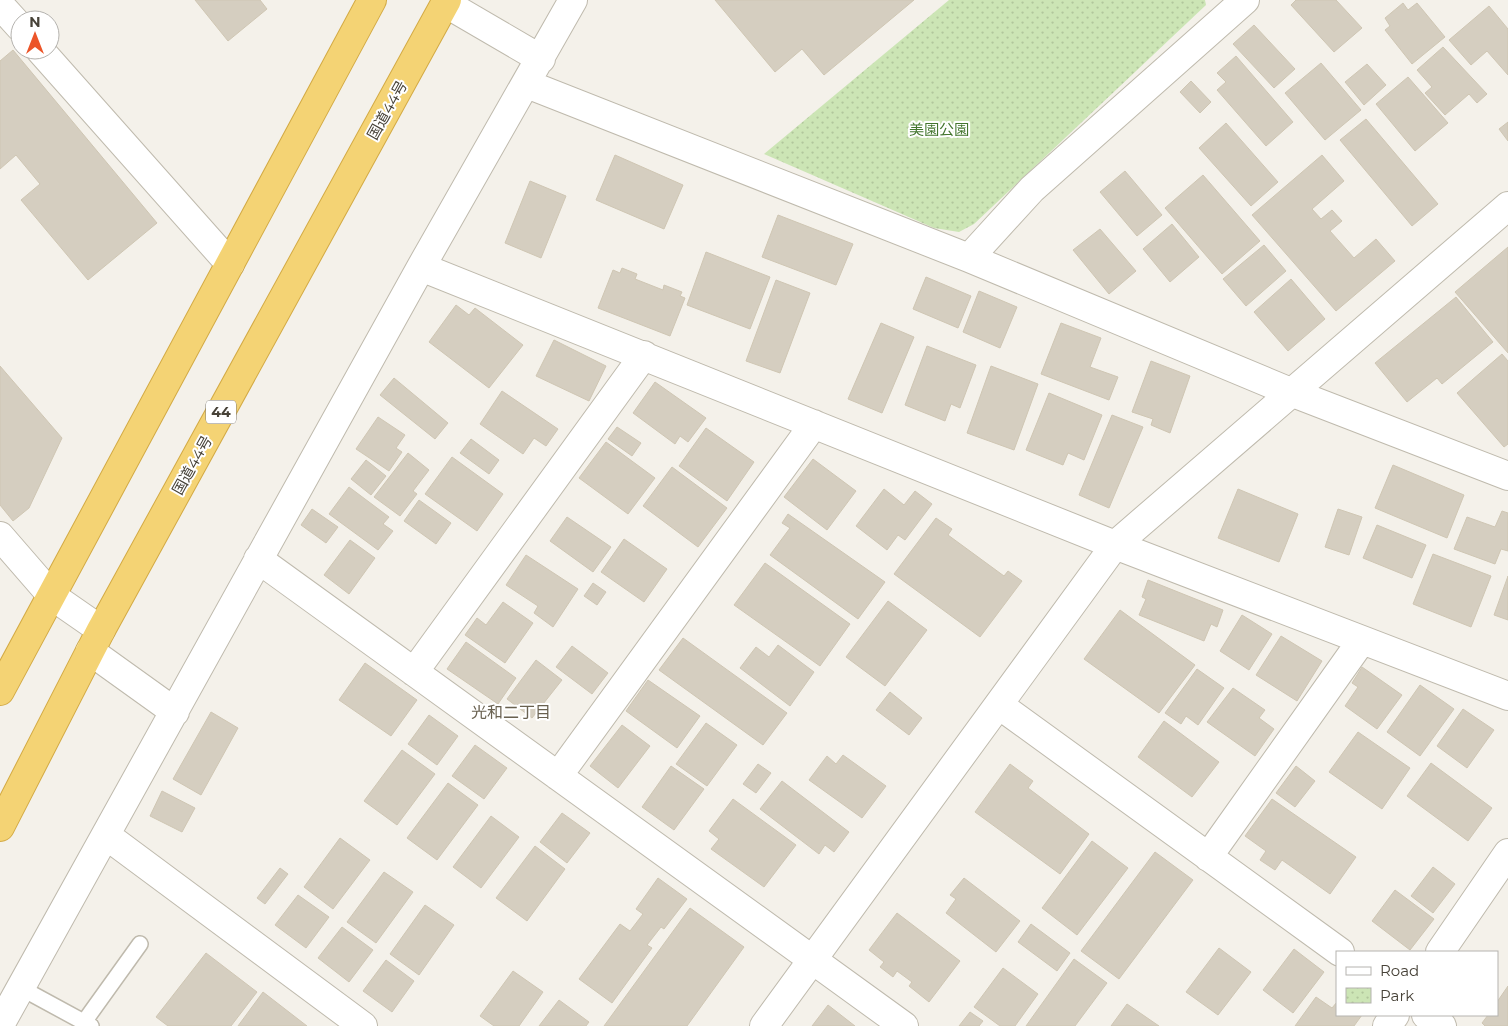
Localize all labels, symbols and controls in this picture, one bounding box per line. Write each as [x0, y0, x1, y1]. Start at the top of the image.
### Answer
north arrow [10, 10, 60, 60]
text: N [29, 13, 41, 31]
street label: 国道44号 [363, 77, 411, 143]
park label: 美園公園 [909, 120, 969, 139]
road number: 44 [206, 401, 236, 424]
street label: 国道44号 [168, 432, 216, 498]
district label: 光和二丁目 [471, 703, 551, 722]
legend [1336, 951, 1498, 1016]
text: Road [1380, 961, 1419, 980]
text: Park [1380, 986, 1414, 1005]

